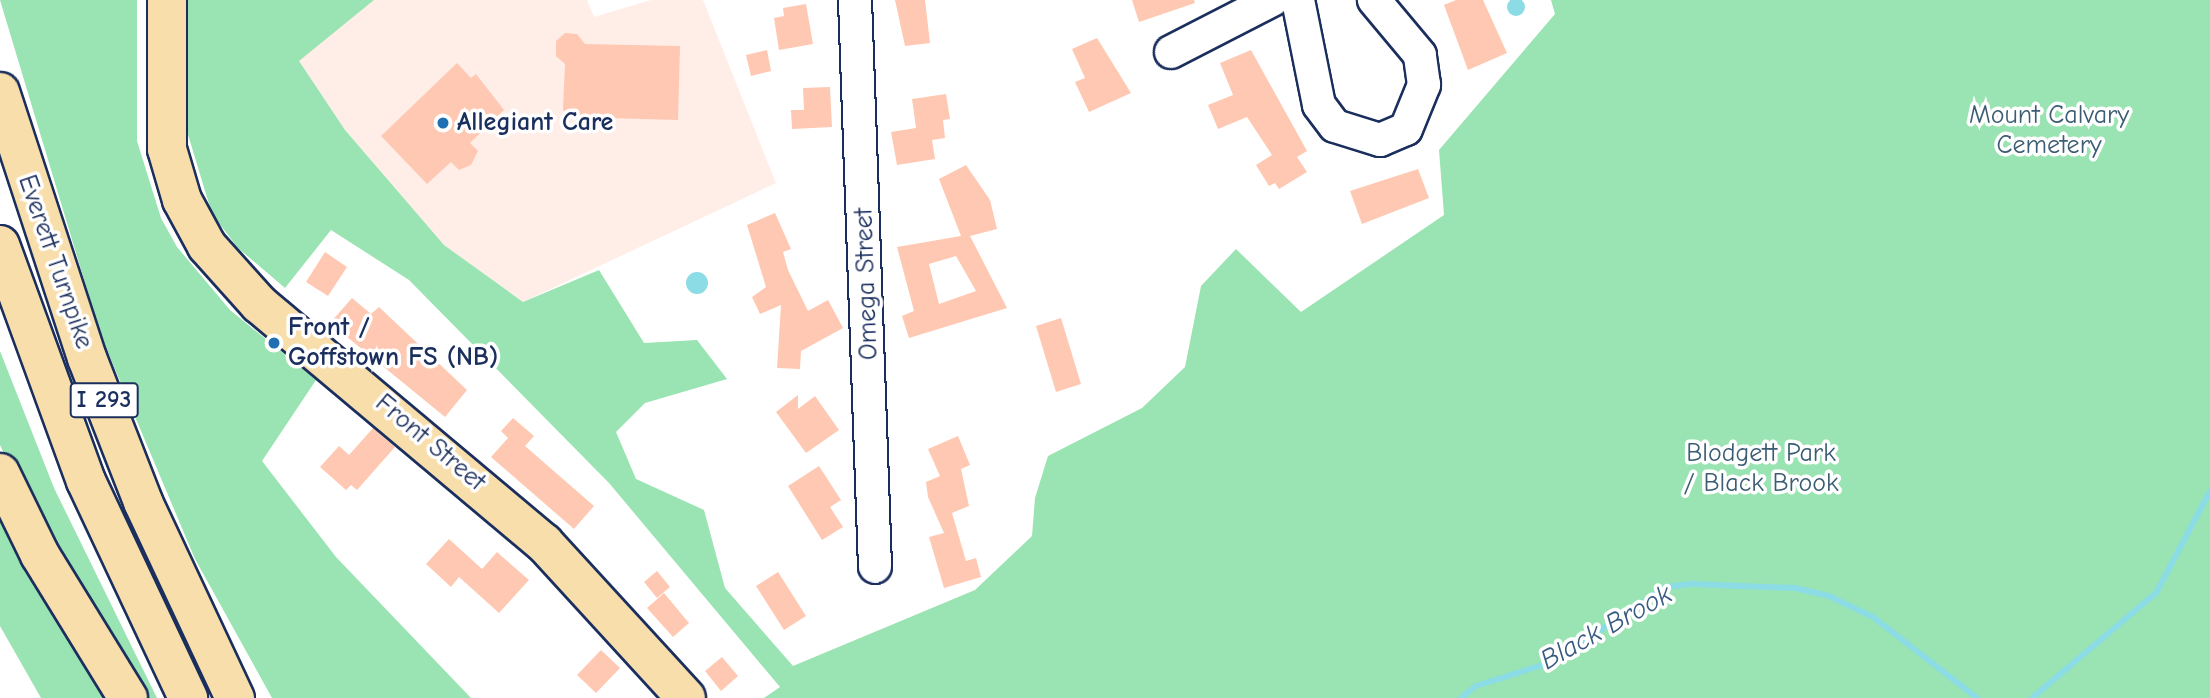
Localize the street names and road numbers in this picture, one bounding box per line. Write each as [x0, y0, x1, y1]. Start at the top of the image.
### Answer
street label: Everett Turnpike [11, 171, 99, 353]
street label: Omega Street [849, 207, 885, 361]
road number: I 293 [69, 380, 139, 421]
street label: Front Street [369, 388, 491, 498]

